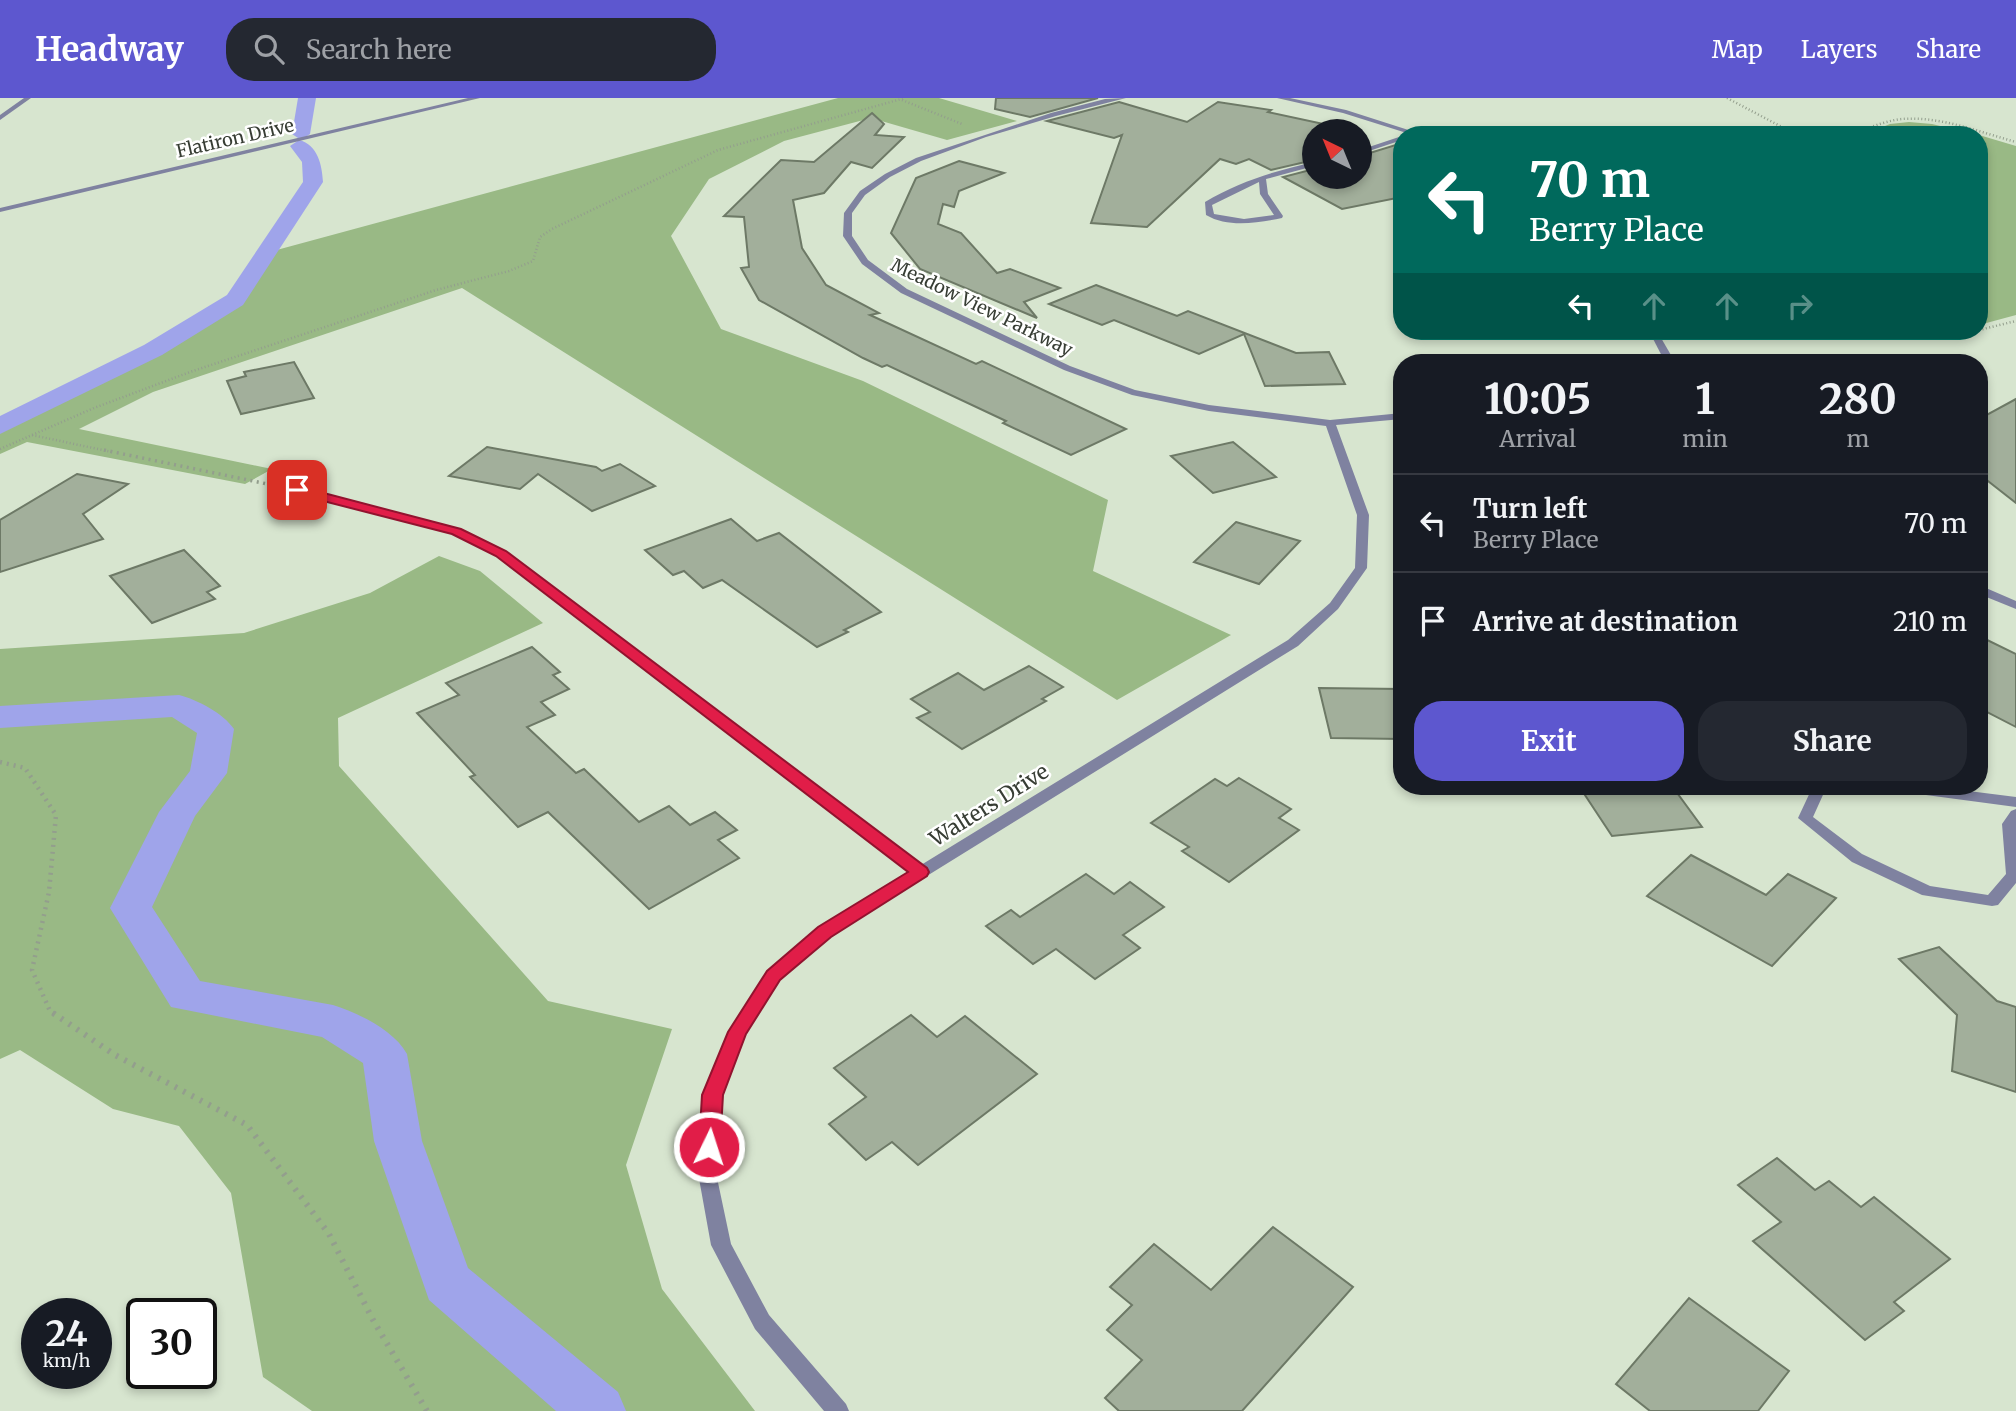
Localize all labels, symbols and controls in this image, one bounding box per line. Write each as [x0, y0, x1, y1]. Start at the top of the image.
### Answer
search box [226, 18, 716, 81]
text: Headway [35, 29, 184, 70]
icon: search [250, 30, 288, 68]
text: Search here [306, 33, 452, 66]
text: Map [1712, 34, 1763, 65]
text: Layers [1801, 34, 1877, 65]
text: Share [1915, 34, 1981, 65]
street label: Flatiron Drive [174, 113, 296, 163]
north arrow [1302, 119, 1372, 189]
map controls [1302, 119, 1372, 189]
text: 70 m [1529, 149, 1650, 210]
icon: left [1414, 154, 1505, 245]
text: Berry Place [1529, 210, 1704, 250]
street label: Meadow View Parkway [887, 253, 1077, 361]
icon: left [1562, 287, 1600, 325]
icon: ahead [1635, 287, 1673, 325]
icon: ahead [1708, 287, 1746, 325]
icon: right [1781, 287, 1819, 325]
text: 10:05 [1484, 373, 1591, 425]
text: 1 [1695, 373, 1715, 425]
text: 280 [1819, 373, 1897, 425]
text: Arrival [1499, 424, 1576, 453]
text: min [1682, 424, 1728, 453]
text: m [1846, 424, 1869, 453]
pin [267, 460, 327, 520]
icon: arrive [278, 471, 316, 509]
text: Turn left [1473, 492, 1587, 525]
icon: left [1414, 504, 1452, 542]
text: 70 m [1904, 507, 1967, 540]
text: Berry Place [1473, 525, 1598, 554]
icon: arrive [1414, 602, 1452, 640]
text: Arrive at destination [1473, 605, 1738, 638]
text: 210 m [1893, 605, 1967, 638]
button: Exit [1414, 701, 1684, 781]
button: Share [1698, 701, 1967, 781]
street label: Walters Drive [924, 758, 1054, 853]
position arrow [672, 1110, 746, 1184]
speed limit sign: 30 [126, 1298, 217, 1389]
text: 24 [45, 1312, 88, 1356]
text: km/h [43, 1349, 90, 1372]

